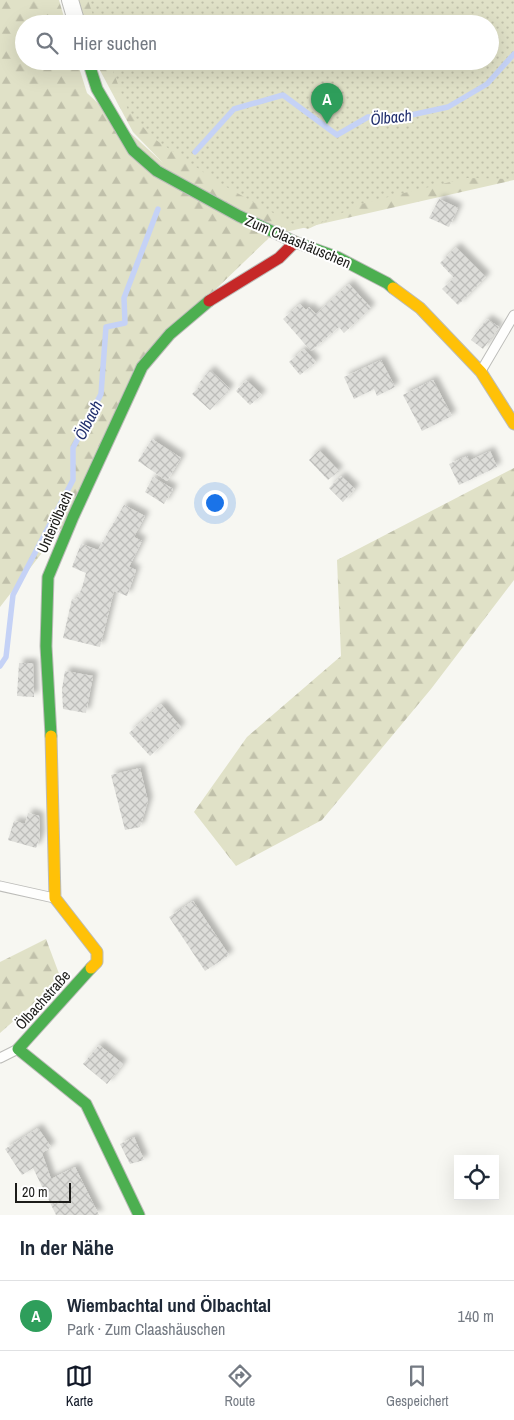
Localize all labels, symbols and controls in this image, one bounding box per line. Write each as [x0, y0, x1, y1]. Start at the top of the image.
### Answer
search box [15, 15, 499, 70]
icon: search [33, 29, 61, 57]
text: Hier suchen [73, 30, 157, 56]
pin: A [311, 83, 343, 124]
water label: Ölbach [369, 104, 413, 130]
street label: Zum Claashäuschen [242, 210, 354, 273]
water label: Ölbach [69, 396, 107, 444]
street label: Unterölbach [31, 487, 78, 556]
your location [202, 490, 228, 516]
street label: Ölbachstraße [10, 965, 75, 1034]
map controls [454, 1155, 499, 1200]
button: locate [454, 1155, 499, 1200]
scale bar [15, 1180, 71, 1203]
text: 20 m [22, 1183, 48, 1201]
text: In der Nähe [20, 1233, 114, 1262]
text: Wiembachtal und Ölbachtal [67, 1292, 271, 1318]
text: A [31, 1305, 41, 1327]
text: 140 m [458, 1305, 494, 1327]
text: Park · Zum Claashäuschen [67, 1318, 225, 1340]
tab: Karte [65, 1362, 93, 1410]
tab: Route [224, 1362, 255, 1410]
tab: Gespeichert [386, 1362, 449, 1410]

